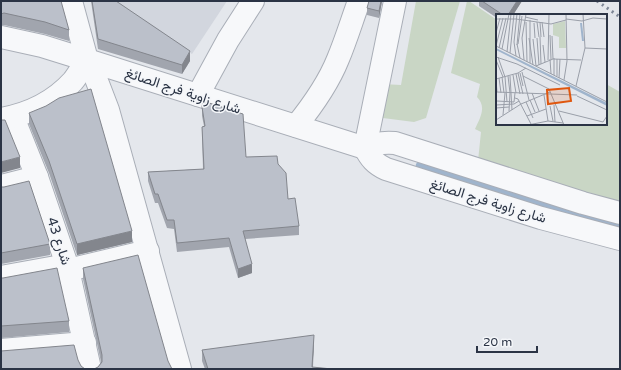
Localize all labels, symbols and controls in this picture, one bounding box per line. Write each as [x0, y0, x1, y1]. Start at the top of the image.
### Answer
inset map [496, 14, 607, 125]
street label: شارع زاوية فرج الصائغ [122, 64, 243, 120]
street label: شارع زاوية فرج الصائغ [427, 175, 548, 229]
street label: شارع 43 [41, 215, 75, 268]
scale bar [477, 328, 537, 354]
text: 20 m [483, 335, 512, 349]

